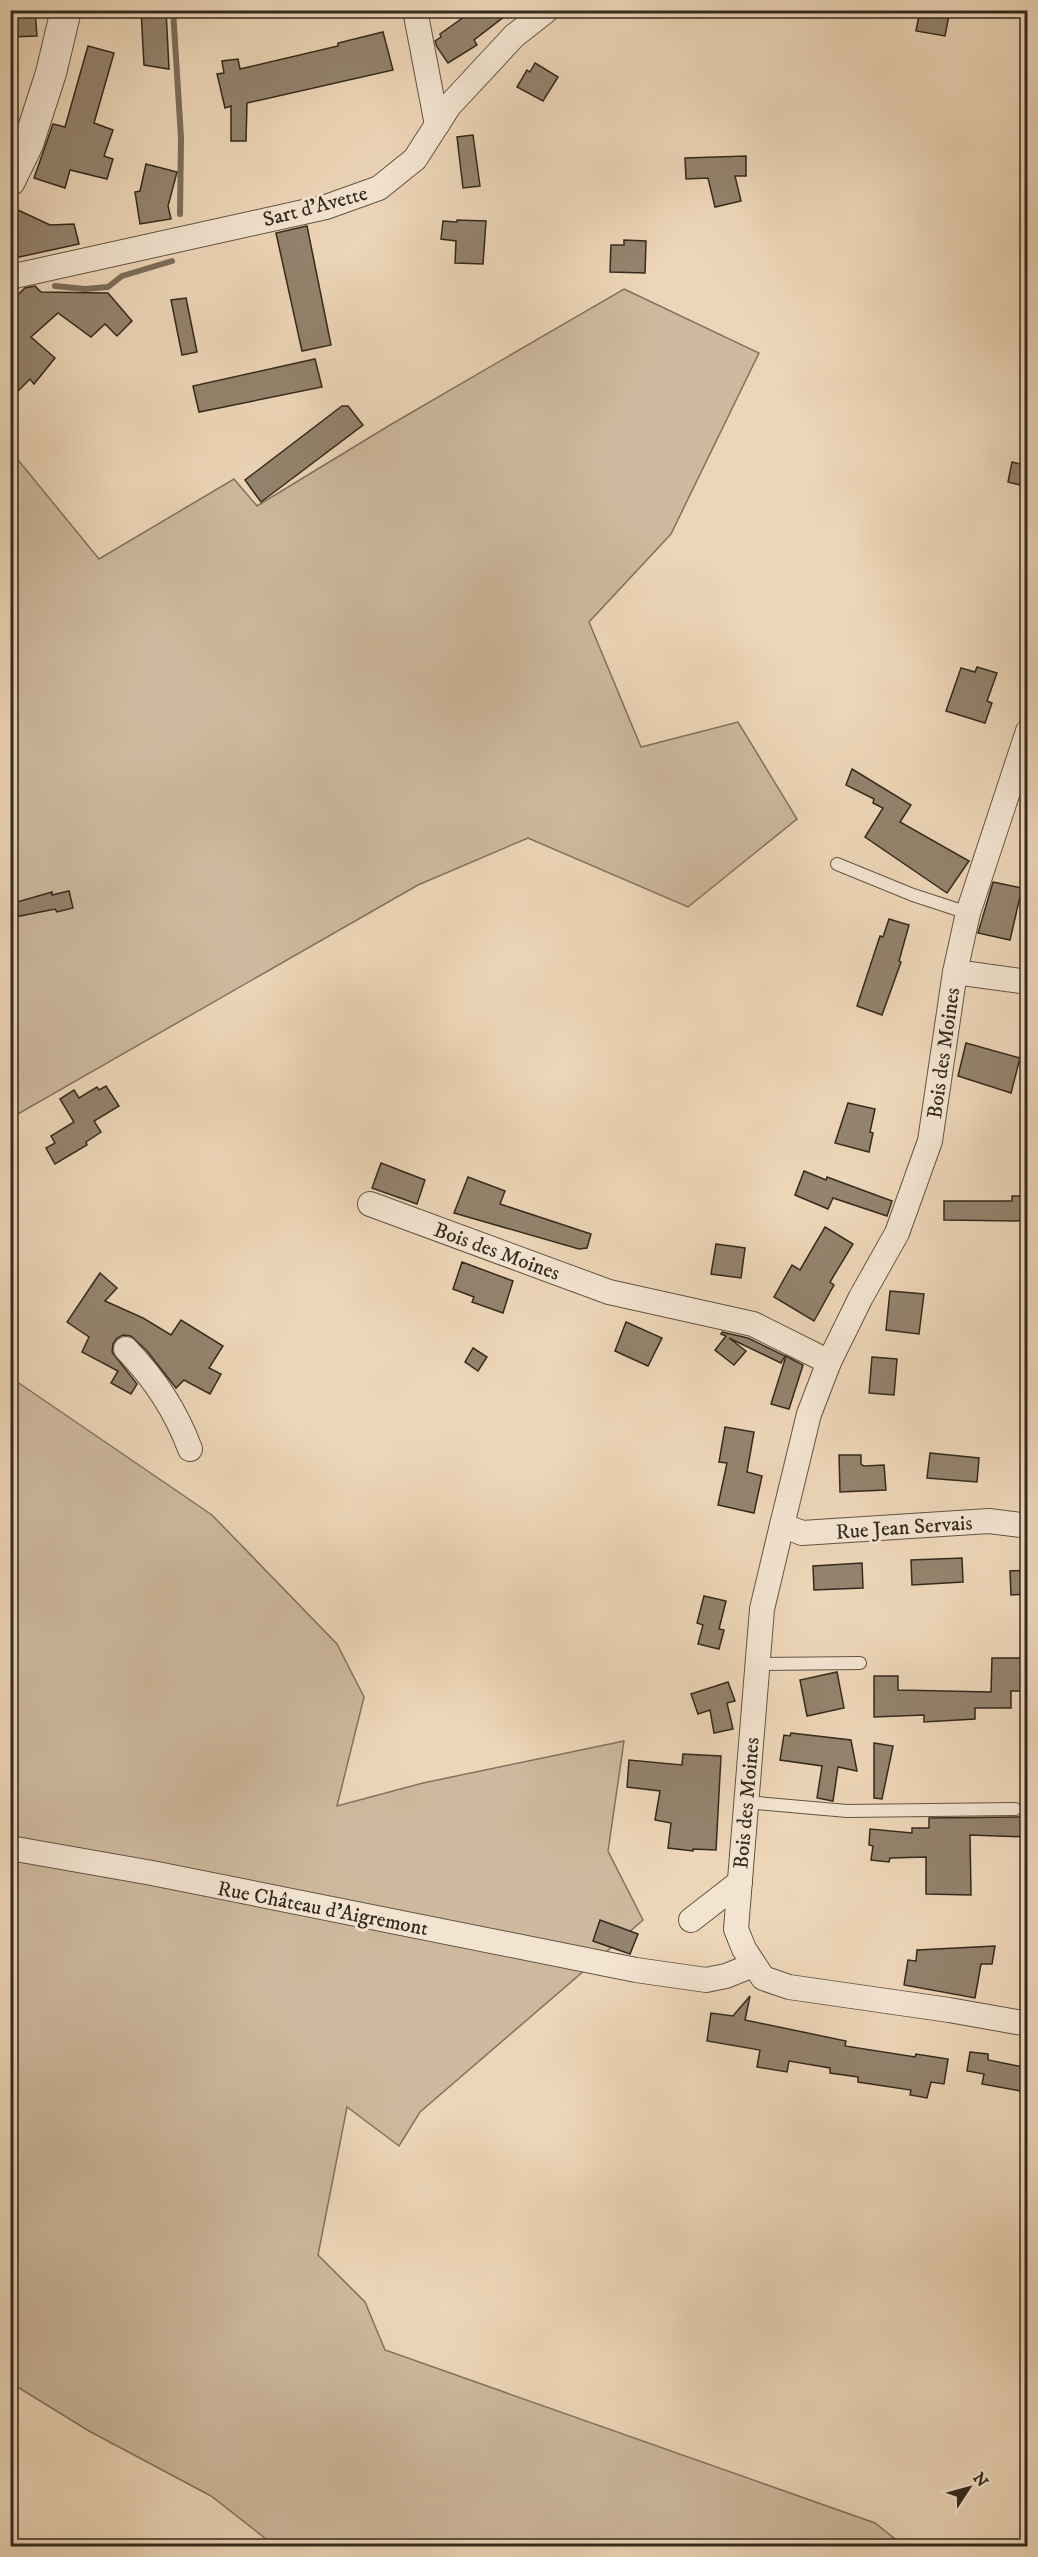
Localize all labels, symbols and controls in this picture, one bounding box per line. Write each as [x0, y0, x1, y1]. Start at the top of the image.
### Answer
street label: Sart d'Avette [260, 180, 371, 233]
street label: Bois des Moines [922, 986, 966, 1120]
street label: Bois des Moines [430, 1217, 563, 1287]
street label: Rue Jean Servais [835, 1510, 973, 1546]
street label: Bois des Moines [728, 1736, 766, 1870]
street label: Rue Château d'Aigremont [215, 1876, 431, 1942]
north arrow [939, 2458, 999, 2518]
text: N [968, 2469, 992, 2491]

